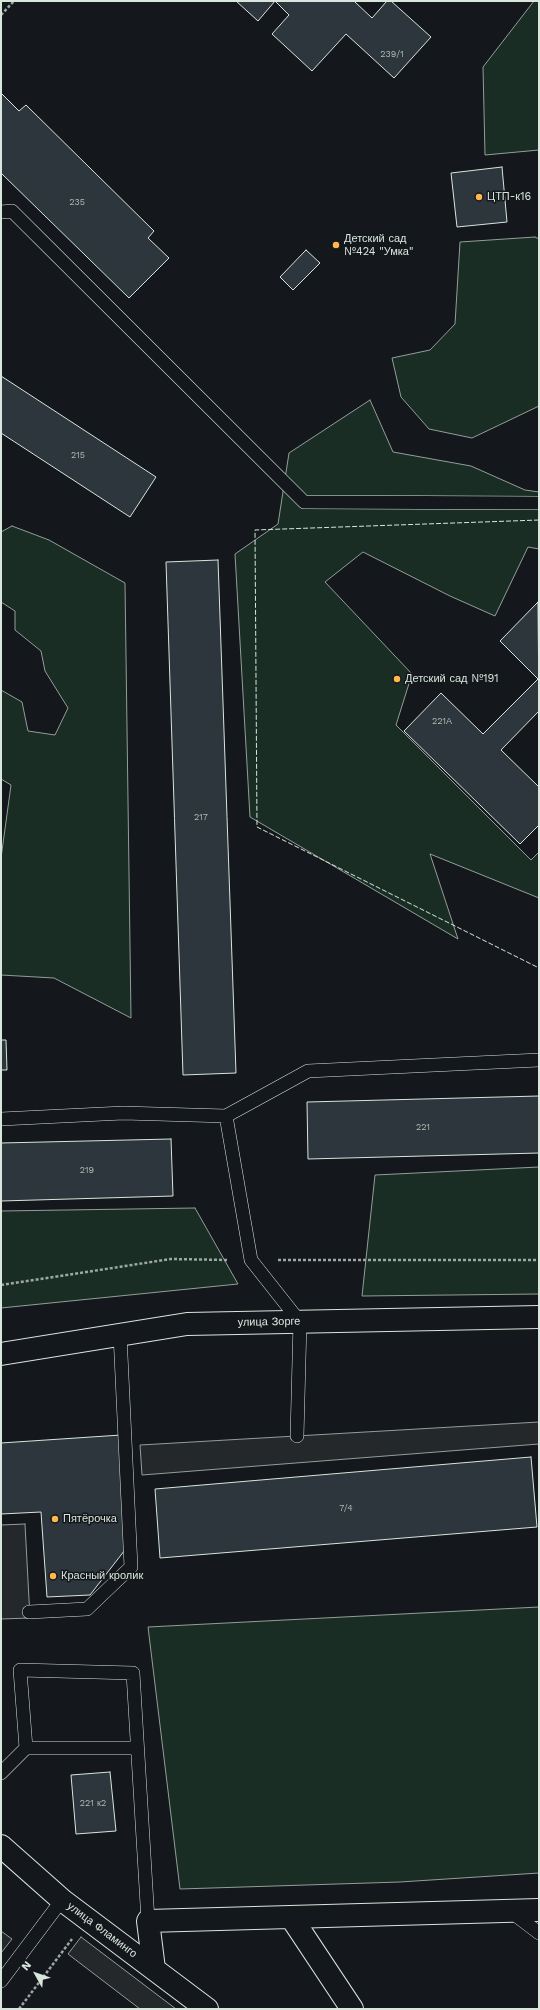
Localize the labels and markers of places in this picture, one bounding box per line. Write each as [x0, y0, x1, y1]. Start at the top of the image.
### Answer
place label: ЦТП-к16 [487, 190, 531, 204]
marker: ЦТП-к16 [474, 192, 484, 202]
place label: Детский сад №424 "Умка" [344, 232, 413, 258]
marker: Детский сад №424 "Умка" [331, 240, 341, 250]
place label: Детский сад №191 [405, 672, 499, 686]
marker: Детский сад №191 [392, 674, 402, 684]
place label: Пятёрочка [63, 1512, 117, 1526]
marker: Пятёрочка [50, 1514, 60, 1524]
place label: Красный кролик [61, 1569, 143, 1583]
marker: Красный кролик [48, 1571, 58, 1581]

